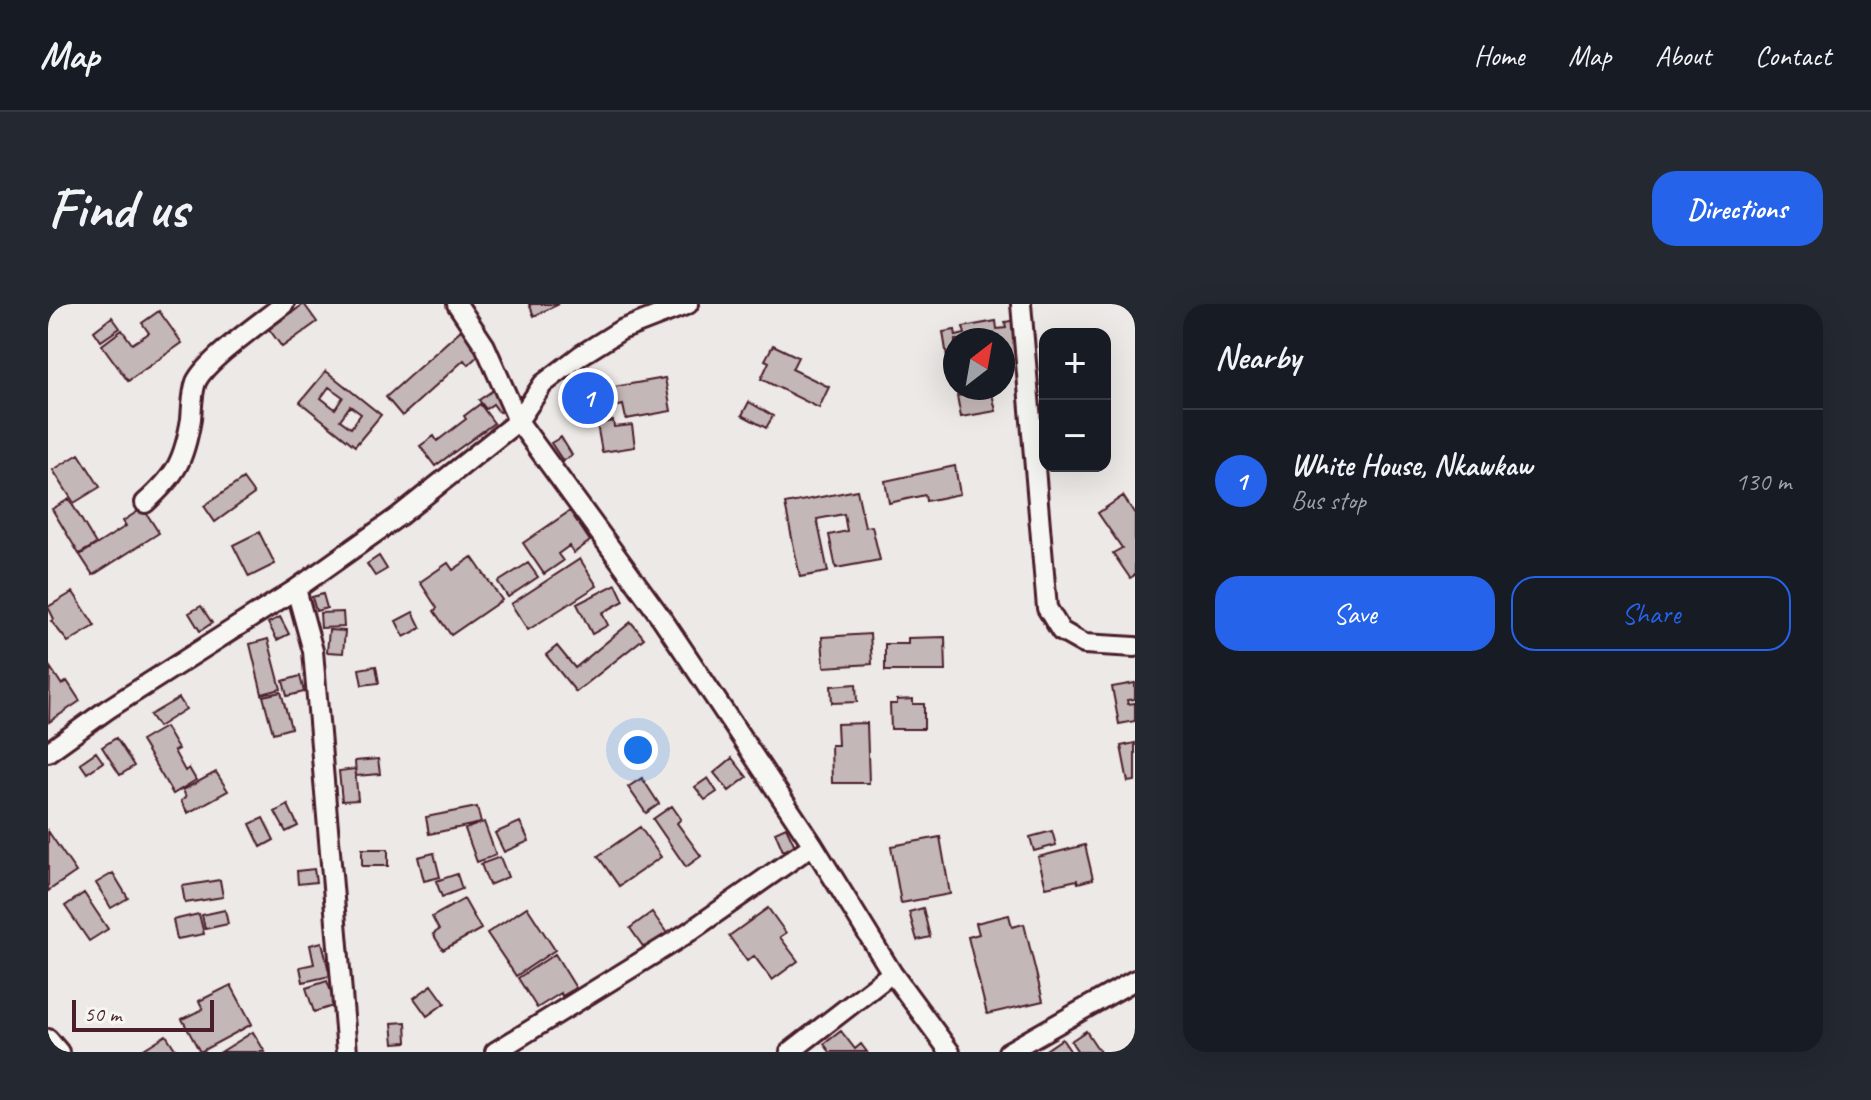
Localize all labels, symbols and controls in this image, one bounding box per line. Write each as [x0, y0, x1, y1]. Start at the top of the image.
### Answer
text: Map [40, 32, 99, 79]
text: Home [1474, 38, 1524, 73]
text: Map [1568, 38, 1611, 73]
text: About [1655, 38, 1711, 73]
text: Contact [1755, 38, 1831, 73]
button: Directions [1652, 171, 1823, 246]
text: Find us [48, 173, 188, 244]
north arrow [943, 328, 1015, 400]
map controls [1039, 328, 1111, 472]
button: + [1039, 328, 1111, 400]
text: Nearby [1215, 335, 1301, 378]
pin: 1 [562, 368, 614, 428]
button: − [1039, 400, 1111, 472]
text: White House, Nkawkaw [1291, 446, 1532, 484]
text: 1 [1235, 465, 1247, 498]
text: 130 m [1735, 465, 1791, 498]
text: Bus stop [1291, 484, 1366, 517]
button: Save [1215, 576, 1495, 651]
button: Share [1511, 576, 1791, 651]
your location [618, 730, 658, 770]
scale bar [72, 996, 214, 1032]
text: 50 m [84, 1000, 121, 1028]

